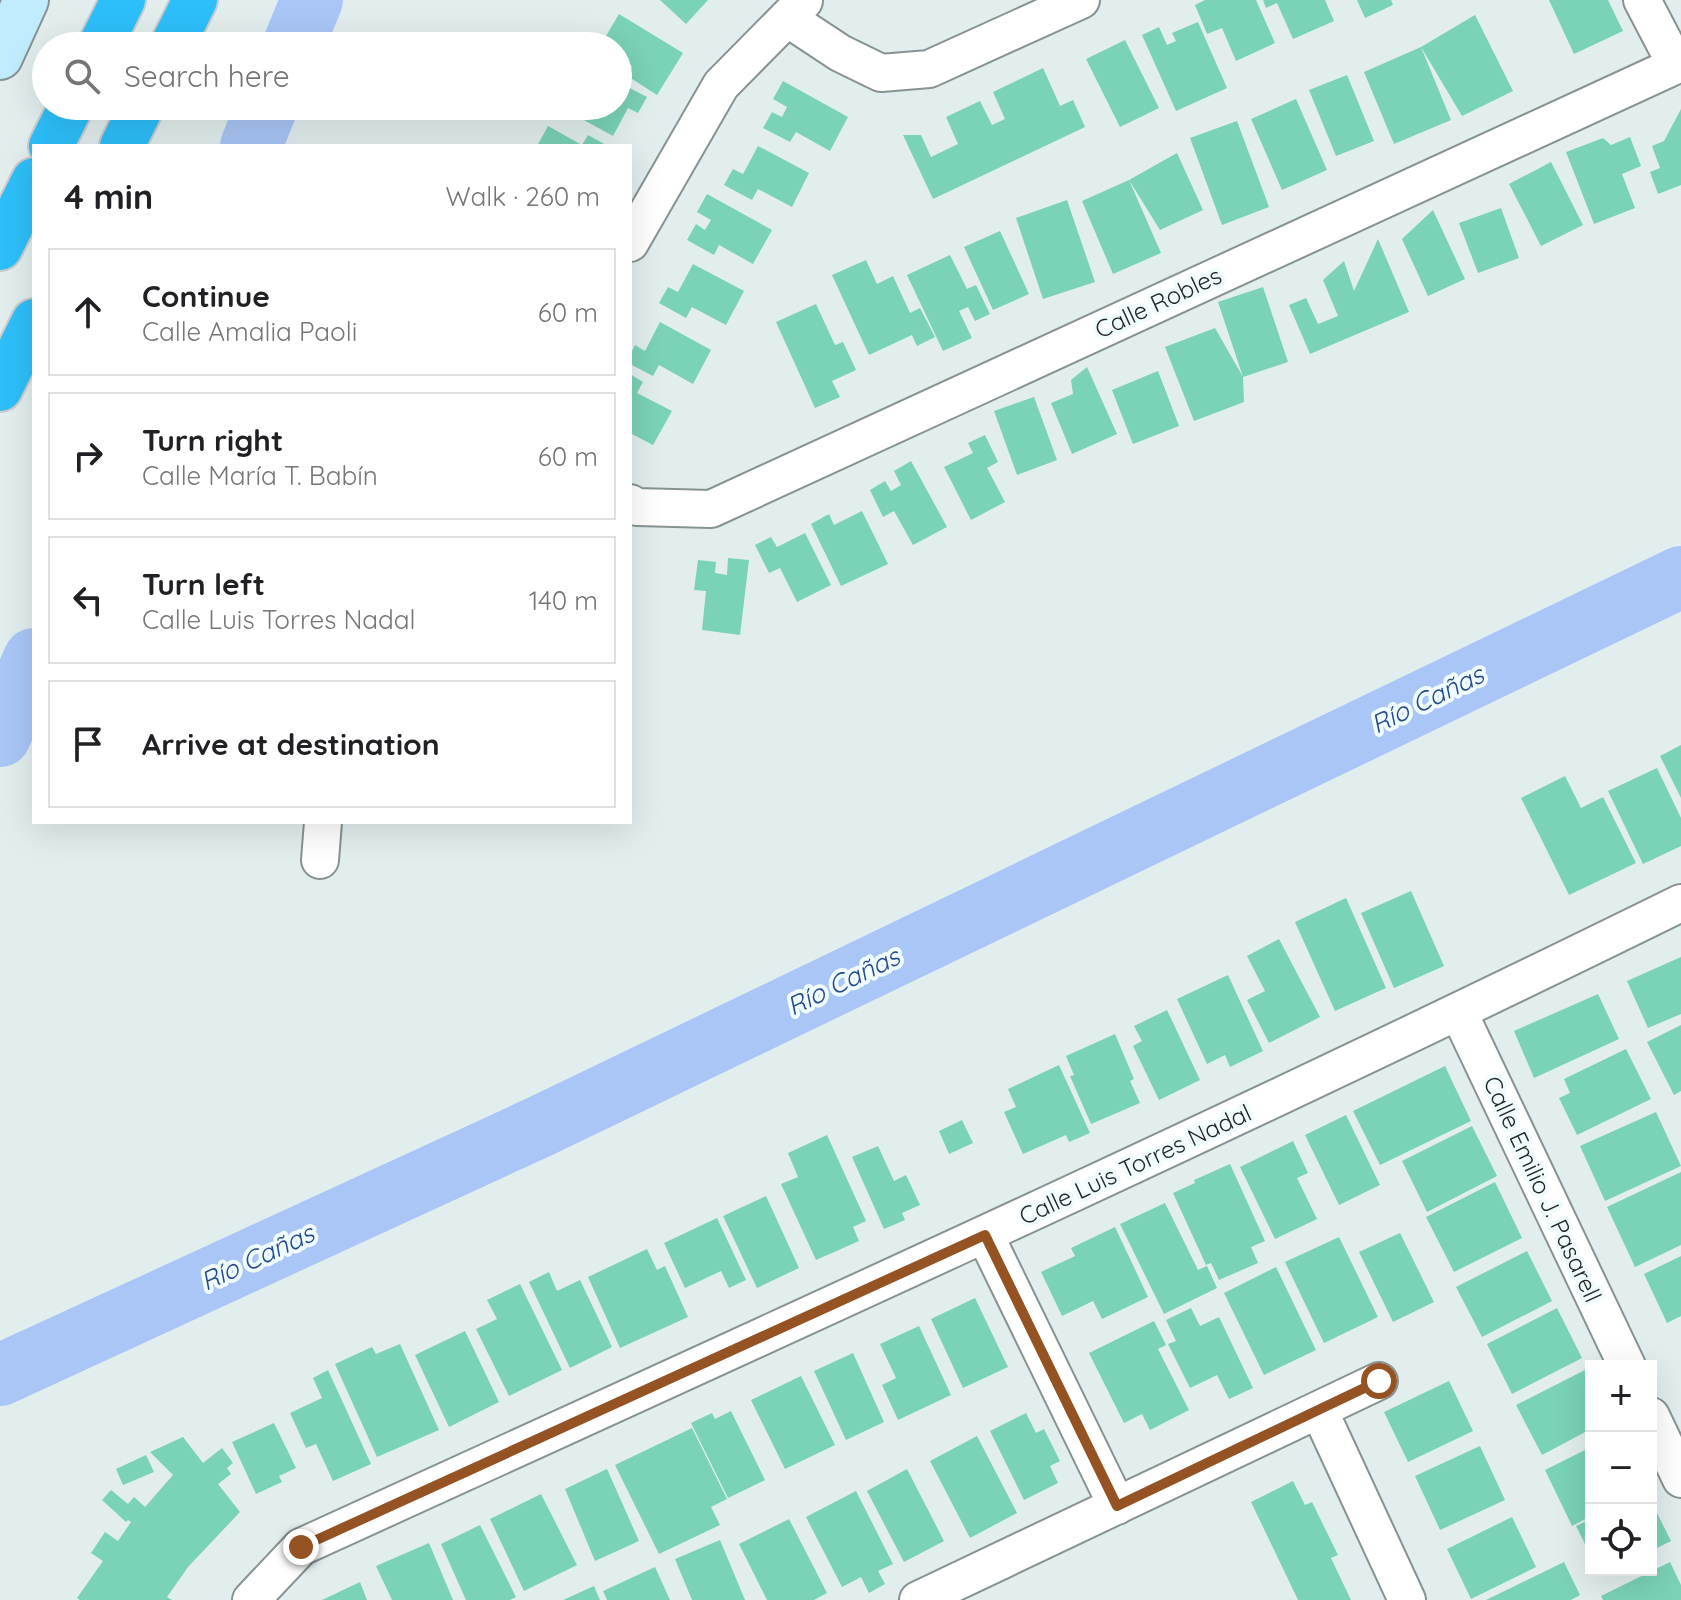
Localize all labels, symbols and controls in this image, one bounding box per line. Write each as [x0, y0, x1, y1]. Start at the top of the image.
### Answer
search box [32, 32, 632, 120]
icon: search [60, 54, 104, 98]
text: Search here [124, 57, 290, 95]
text: 4 min [64, 175, 153, 218]
text: Walk · 260 m [446, 180, 600, 213]
street label: Calle Robles [1090, 260, 1226, 344]
text: Continue [142, 277, 270, 315]
icon: ahead [66, 290, 110, 334]
text: 60 m [538, 296, 598, 329]
text: Calle Amalia Paoli [142, 315, 357, 348]
text: Turn right [142, 421, 283, 459]
icon: right [66, 434, 110, 478]
text: 60 m [538, 440, 598, 473]
text: Calle María T. Babín [142, 459, 378, 492]
text: Turn left [142, 565, 265, 603]
icon: left [66, 578, 110, 622]
text: 140 m [529, 584, 598, 617]
text: Calle Luis Torres Nadal [142, 603, 416, 636]
water label: Río Cañas [1365, 657, 1490, 740]
icon: arrive [66, 722, 110, 766]
text: Arrive at destination [142, 725, 440, 763]
water label: Río Cañas [781, 939, 906, 1022]
street label: Calle Emilio J. Pasarell [1477, 1071, 1609, 1307]
street label: Calle Luis Torres Nadal [1014, 1097, 1256, 1231]
water label: Río Cañas [195, 1216, 321, 1298]
map controls [1585, 1360, 1657, 1576]
button: + [1585, 1360, 1657, 1432]
route start [1361, 1363, 1397, 1399]
button: − [1585, 1432, 1657, 1504]
button: locate [1585, 1504, 1657, 1576]
route end [283, 1529, 319, 1565]

